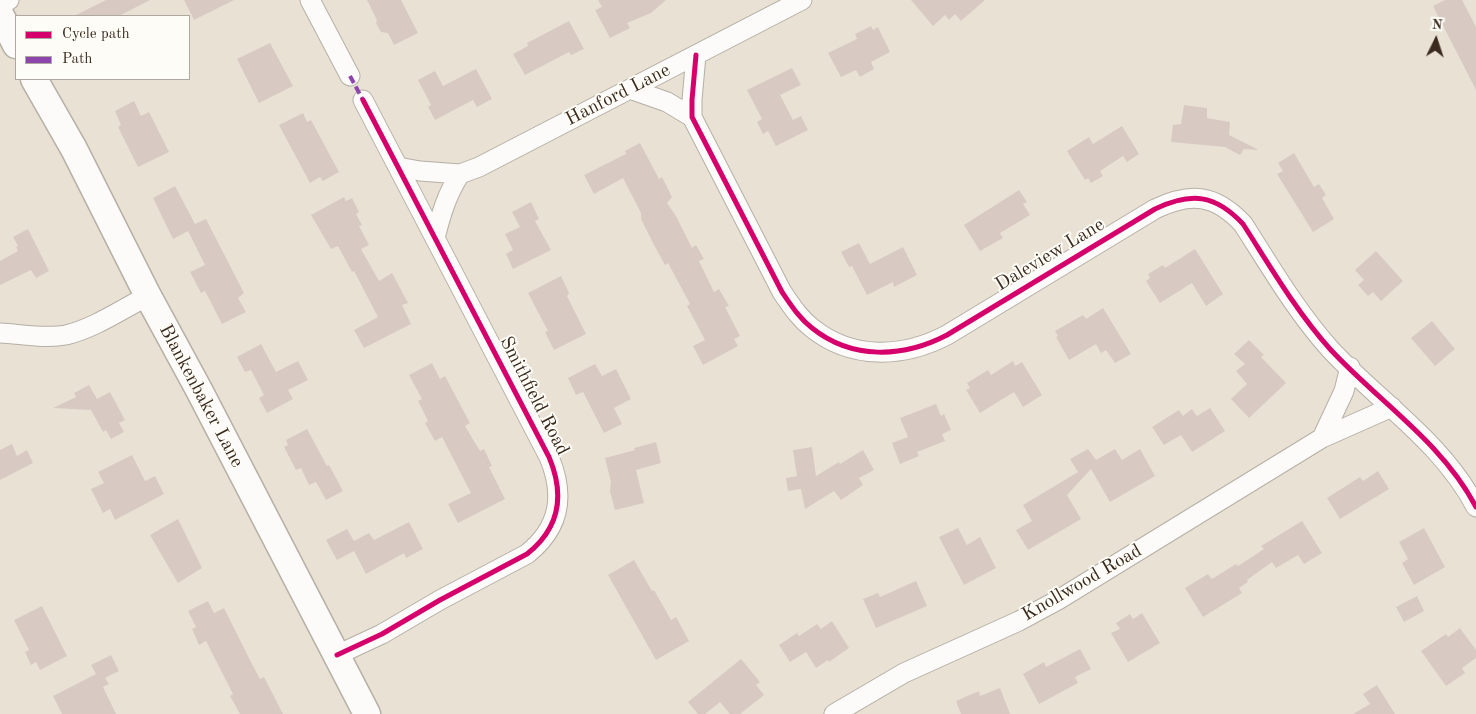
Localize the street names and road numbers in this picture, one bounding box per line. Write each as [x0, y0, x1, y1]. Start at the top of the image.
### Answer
street label: Hanford Lane [562, 59, 674, 131]
street label: Daleview Lane [991, 214, 1109, 296]
street label: Blankenbaker Lane [154, 321, 248, 471]
street label: Smithfield Road [494, 333, 574, 459]
street label: Knollwood Road [1018, 539, 1146, 627]

